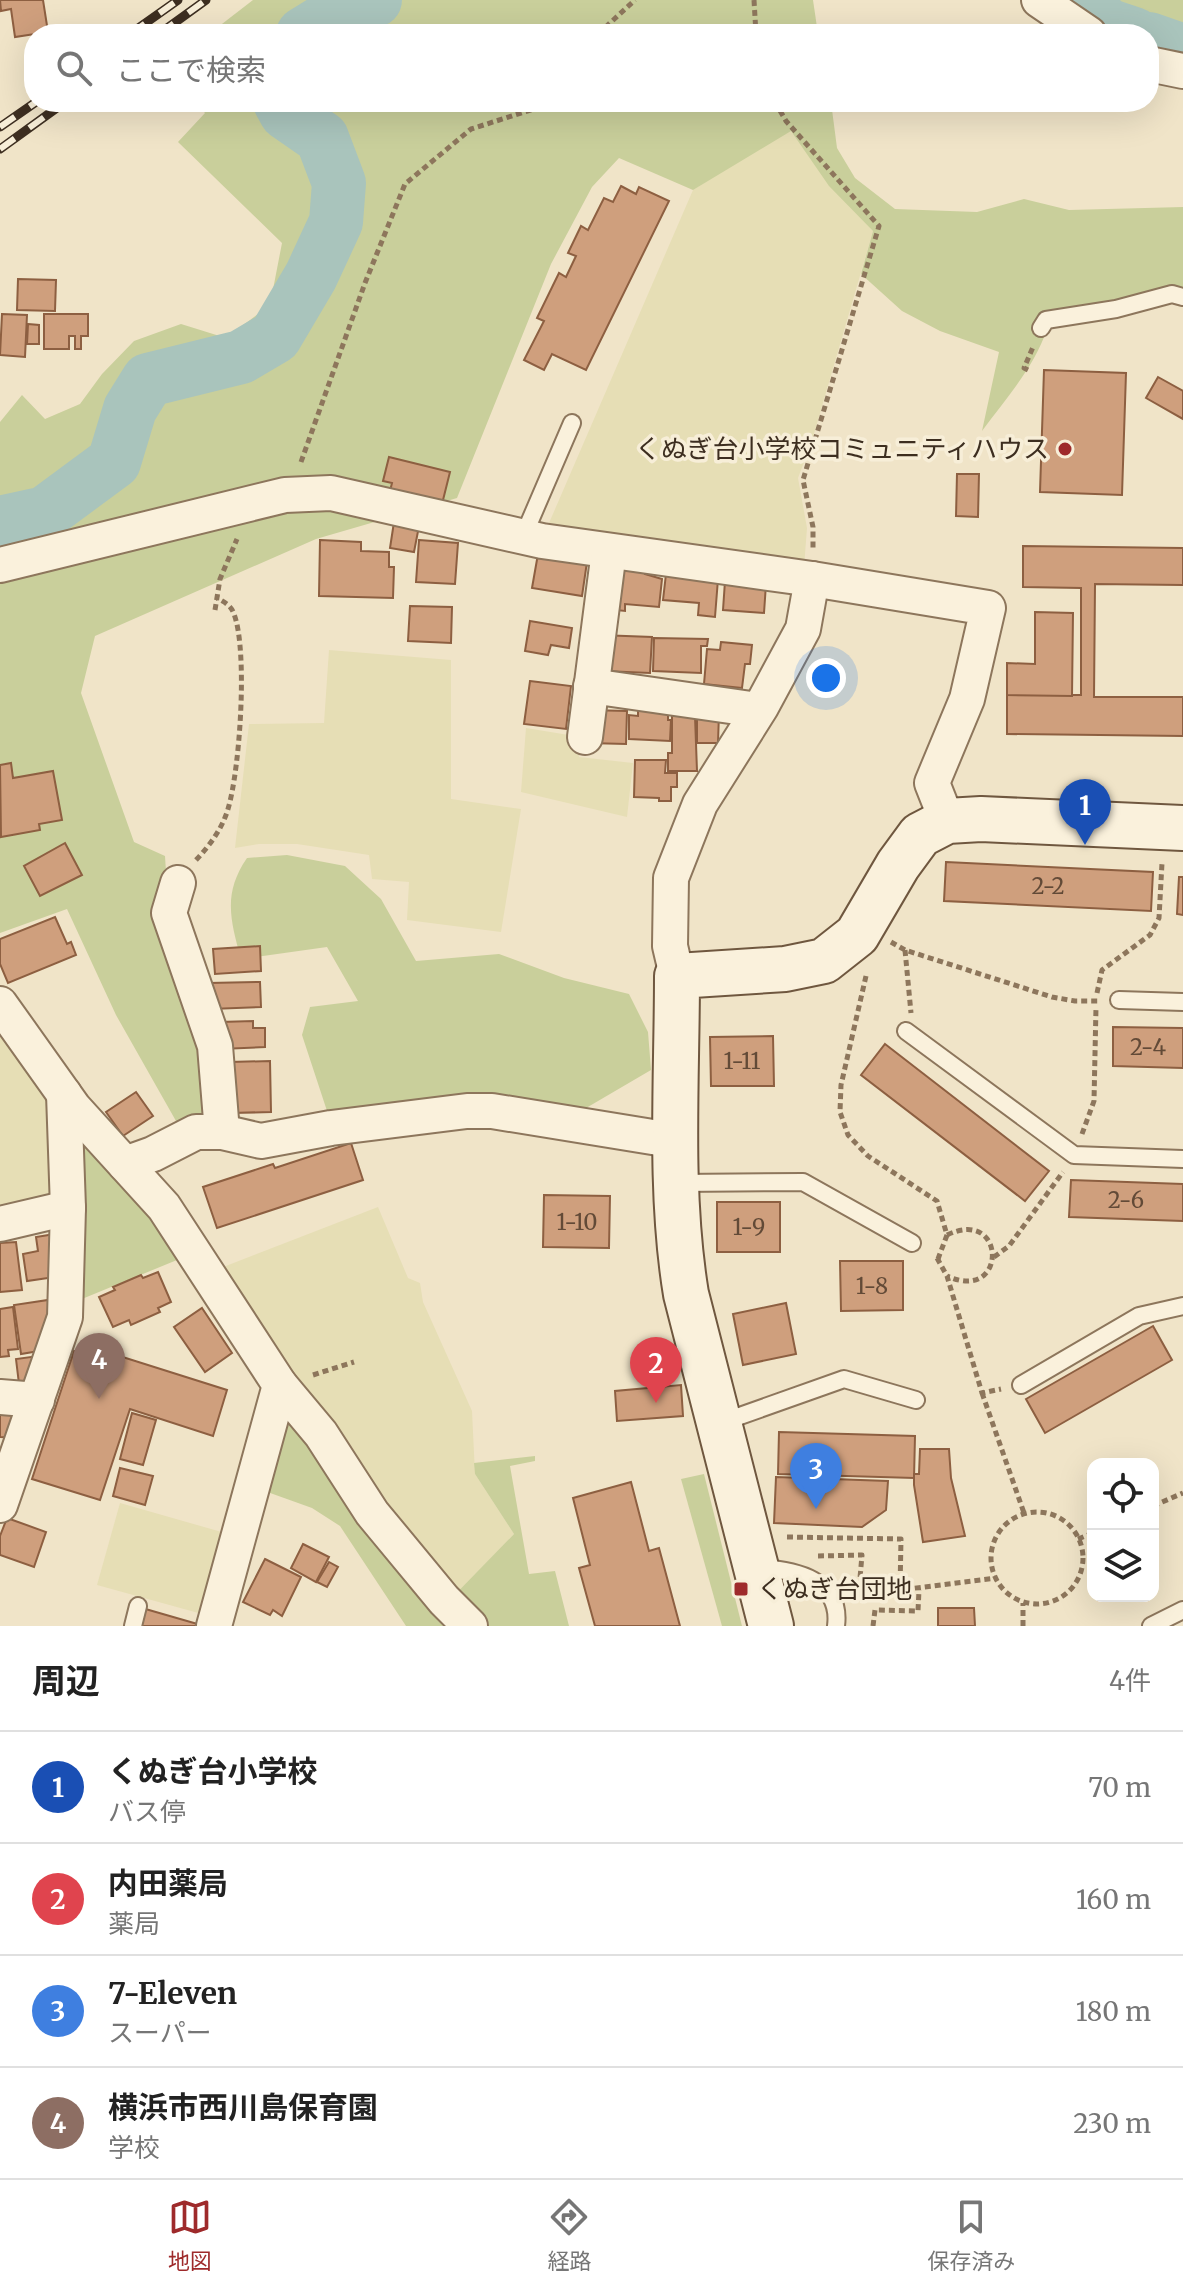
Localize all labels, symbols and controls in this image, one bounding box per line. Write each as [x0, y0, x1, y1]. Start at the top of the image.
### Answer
search box [24, 24, 1159, 112]
icon: search [52, 46, 96, 90]
text: ここで検索 [116, 51, 266, 89]
place label: くぬぎ台小学校コミュニティハウス [635, 432, 1049, 465]
marker: くぬぎ台小学校コミュニティハウス [1056, 440, 1074, 458]
your location [806, 658, 846, 698]
pin: 1 [1059, 779, 1111, 845]
house number: 2-2 [1032, 872, 1064, 900]
house number: 2-4 [1130, 1033, 1167, 1061]
house number: 1-11 [724, 1047, 760, 1075]
house number: 2-6 [1108, 1186, 1144, 1214]
house number: 1-10 [557, 1208, 597, 1236]
house number: 1-9 [733, 1213, 765, 1241]
house number: 1-8 [856, 1272, 888, 1300]
pin: 4 [73, 1333, 125, 1399]
pin: 2 [630, 1337, 682, 1403]
pin: 3 [790, 1443, 842, 1509]
map controls [1087, 1458, 1159, 1602]
button: locate [1087, 1458, 1159, 1530]
button: layers [1087, 1530, 1159, 1602]
place label: くぬぎ台団地 [757, 1572, 912, 1605]
marker: くぬぎ台団地 [732, 1580, 750, 1598]
text: 周辺 [32, 1660, 100, 1702]
text: 4件 [1109, 1664, 1151, 1697]
text: くぬぎ台小学校 [108, 1752, 317, 1790]
text: 1 [52, 1771, 64, 1804]
text: 70 m [1088, 1771, 1151, 1804]
text: バス停 [108, 1795, 186, 1828]
text: 内田薬局 [108, 1864, 228, 1902]
text: 2 [50, 1883, 66, 1916]
text: 160 m [1076, 1883, 1151, 1916]
text: 薬局 [108, 1907, 160, 1940]
text: 7-Eleven [108, 1974, 237, 2012]
text: 3 [51, 1995, 65, 2028]
text: 180 m [1076, 1995, 1151, 2028]
text: スーパー [108, 2016, 212, 2049]
text: 横浜市西川島保育園 [108, 2088, 378, 2126]
text: 4 [50, 2107, 66, 2140]
text: 230 m [1073, 2107, 1151, 2140]
text: 学校 [108, 2131, 160, 2164]
tab: 地図 [168, 2195, 212, 2275]
tab: 経路 [547, 2195, 591, 2275]
tab: 保存済み [927, 2195, 1015, 2275]

